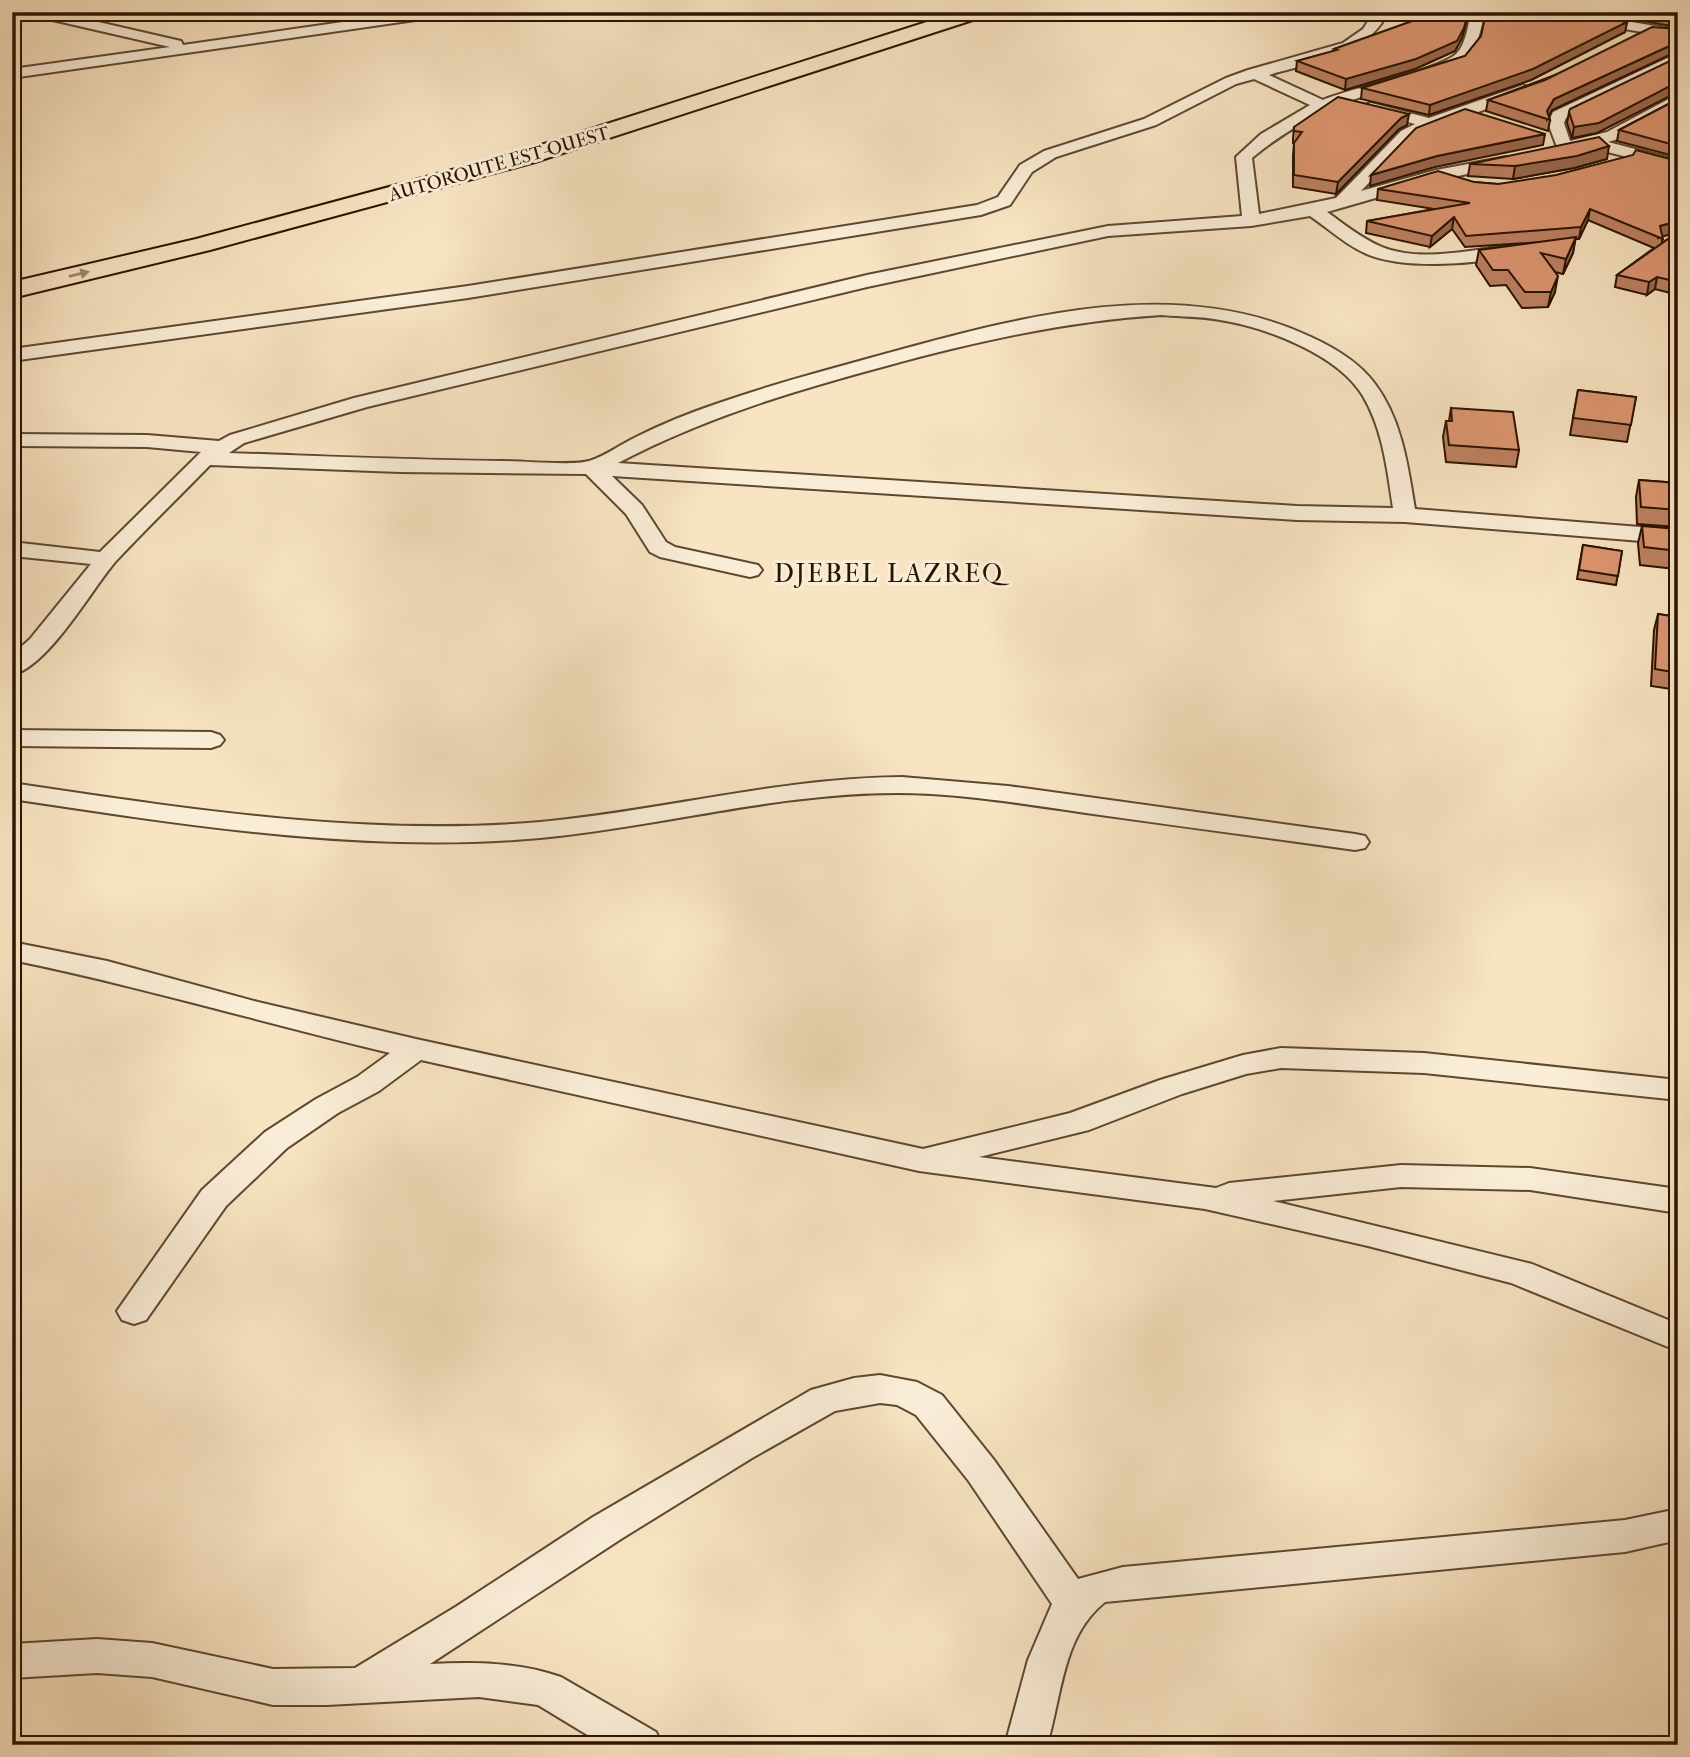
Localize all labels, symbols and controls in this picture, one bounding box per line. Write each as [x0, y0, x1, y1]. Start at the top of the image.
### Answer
street label: AUTOROUTE EST-OUEST [385, 122, 612, 206]
one-way arrow [68, 268, 90, 279]
district label: DJEBEL LAZREQ [774, 558, 1010, 589]

